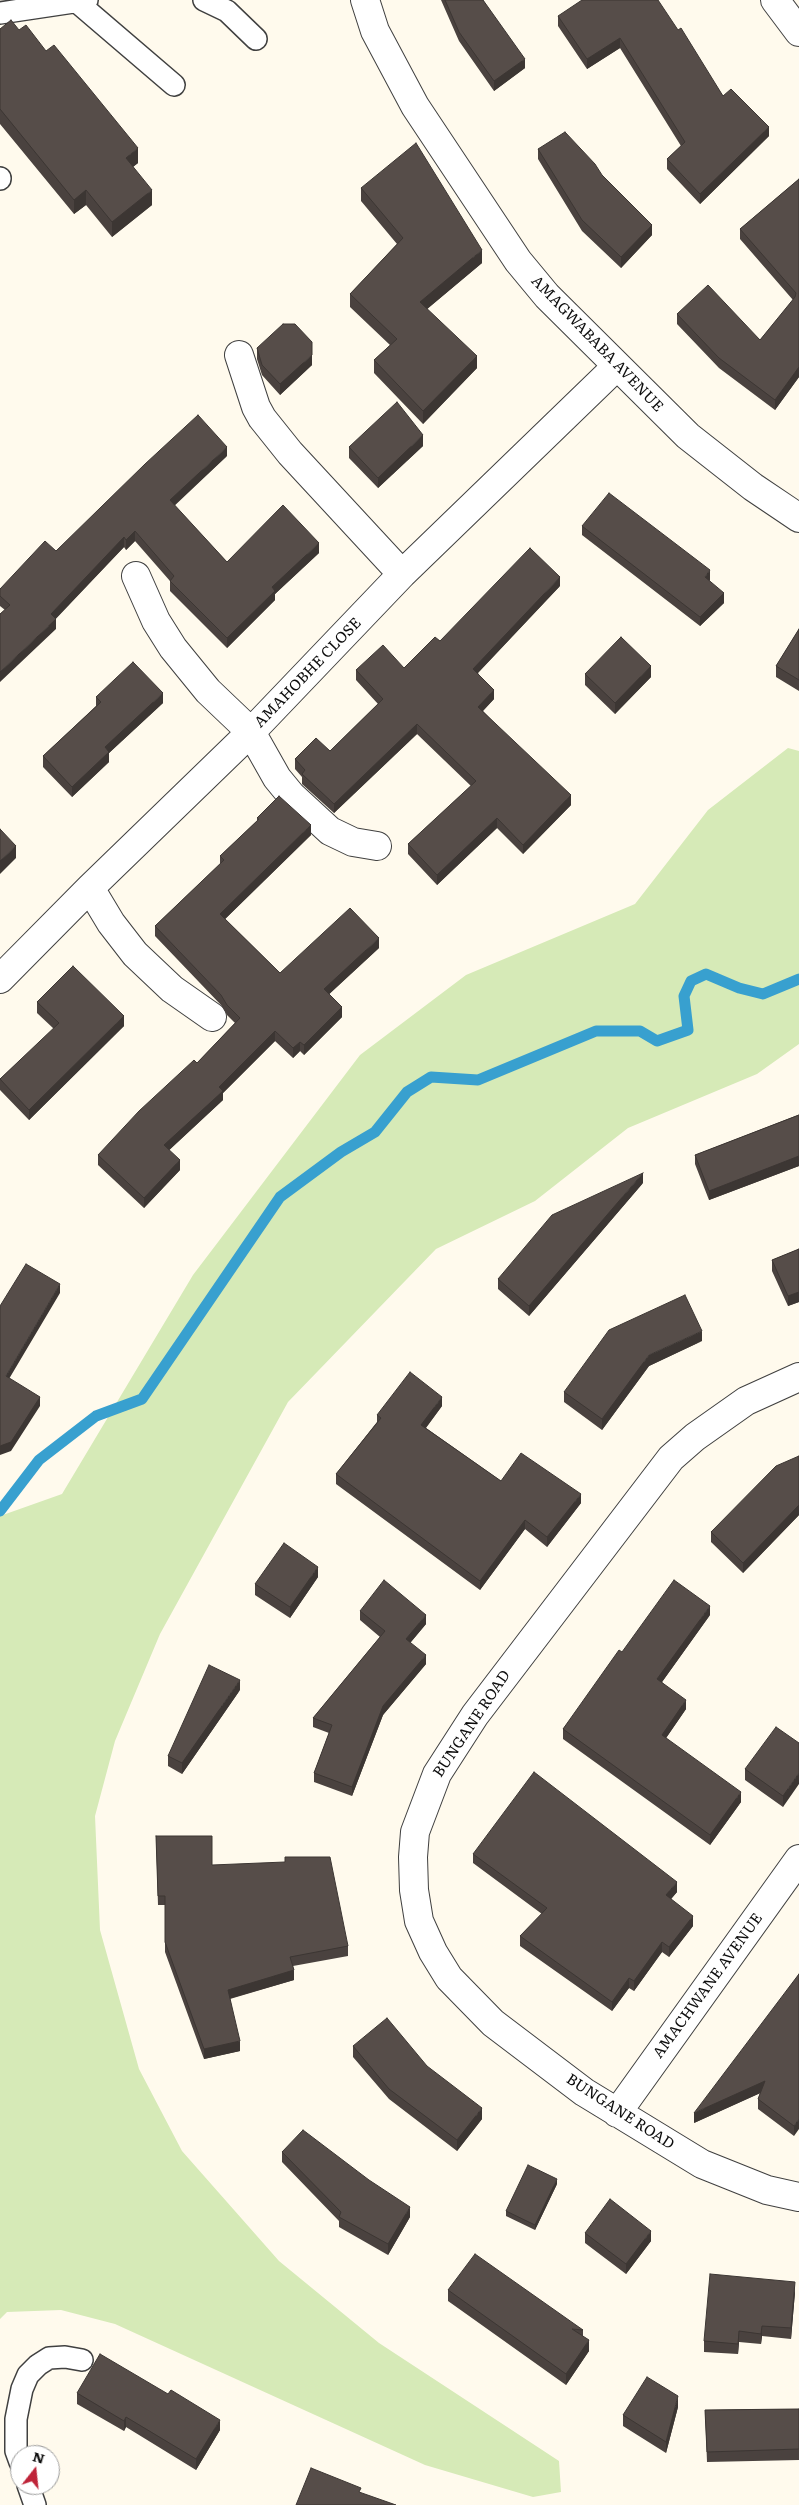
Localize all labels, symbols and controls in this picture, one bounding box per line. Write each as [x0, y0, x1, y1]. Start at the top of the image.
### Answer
street label: AMAGWABABA AVENUE [527, 272, 667, 416]
street label: AMAHOBHE CLOSE [251, 614, 365, 732]
street label: BUNGANE ROAD [430, 1667, 514, 1781]
street label: AMACHWANE AVENUE [649, 1910, 767, 2062]
street label: BUNGANE ROAD [563, 2070, 677, 2154]
north arrow [10, 2445, 60, 2495]
text: N [30, 2445, 47, 2468]

